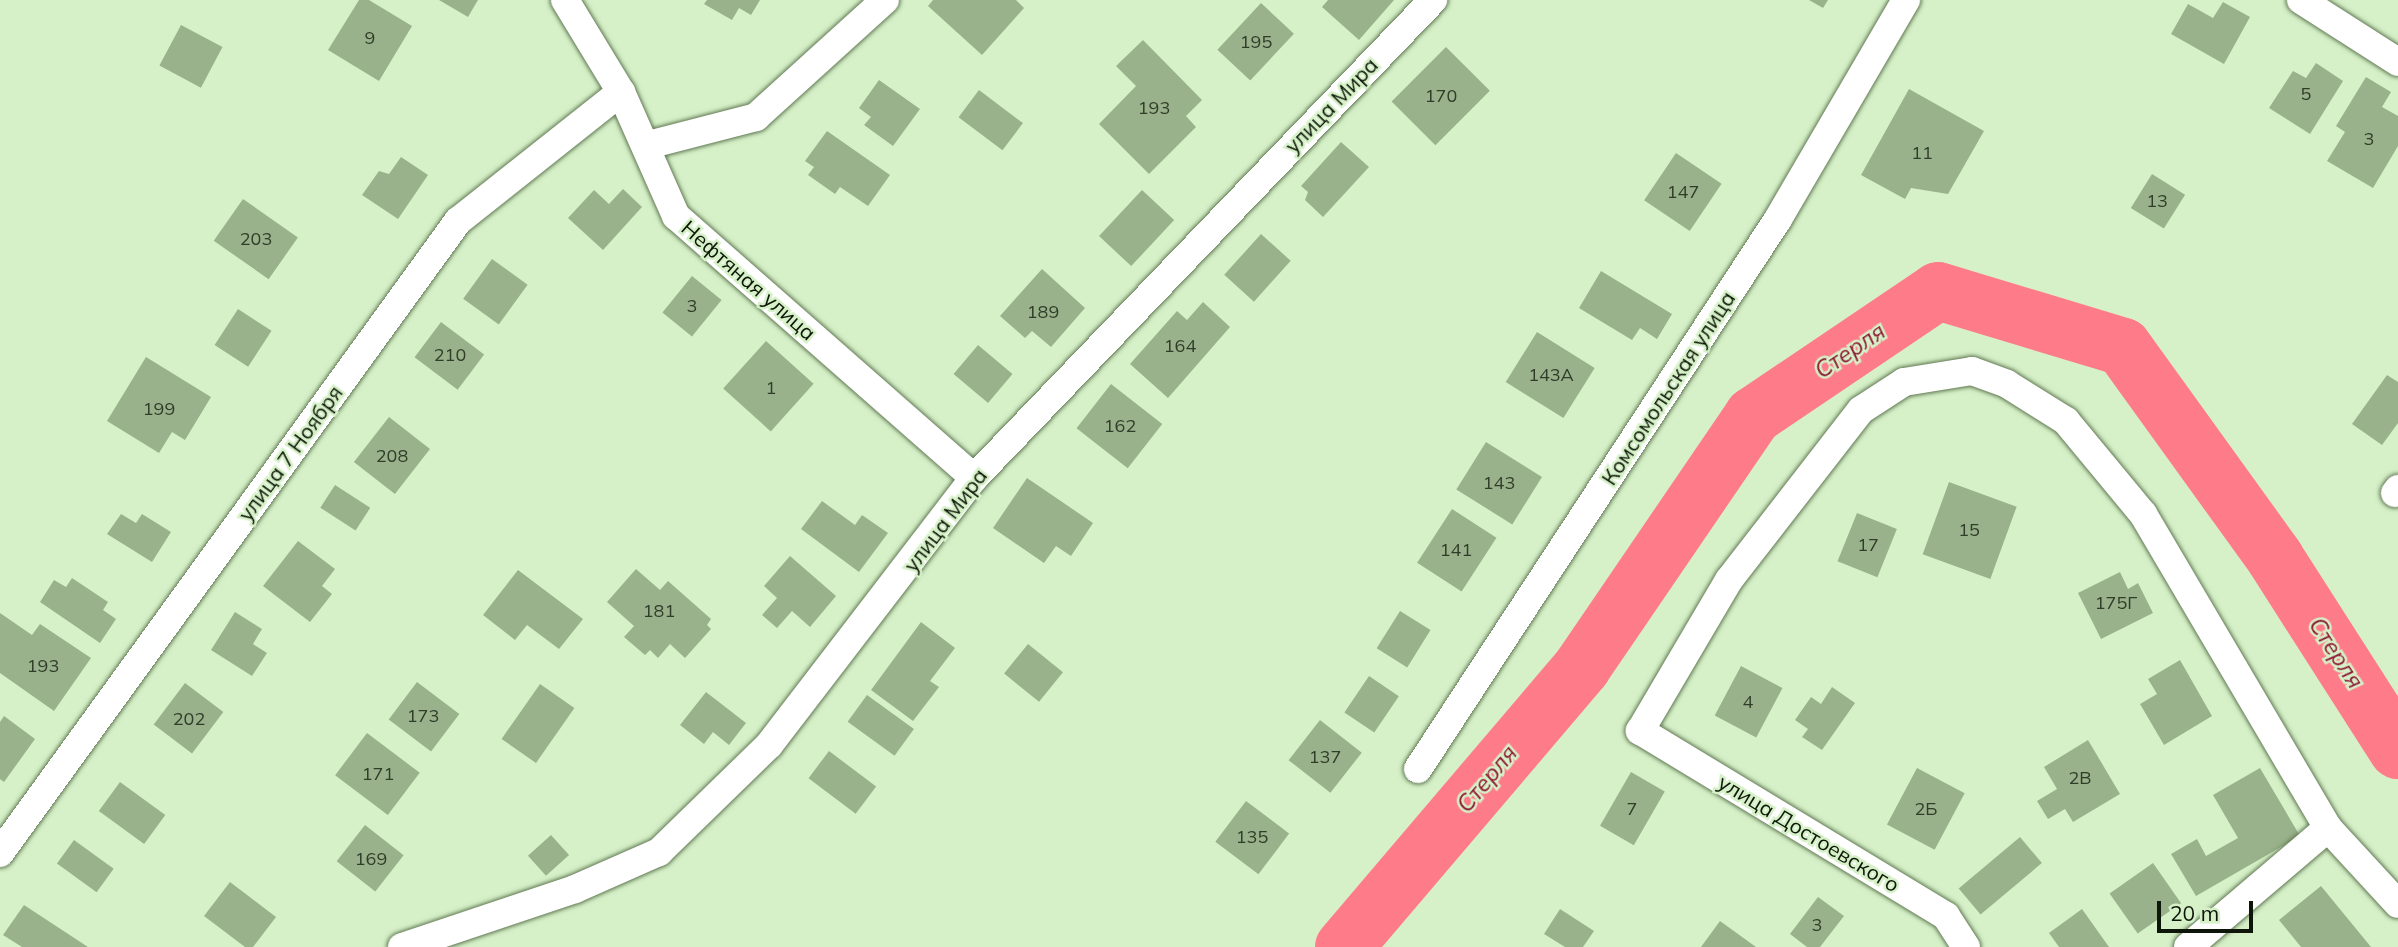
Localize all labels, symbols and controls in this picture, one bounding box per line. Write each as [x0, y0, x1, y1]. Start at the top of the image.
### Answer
house number: 9 [365, 27, 375, 49]
house number: 195 [1240, 31, 1272, 53]
street label: улица Мира [1279, 52, 1383, 158]
house number: 5 [2301, 83, 2311, 105]
house number: 170 [1425, 85, 1457, 107]
house number: 193 [1138, 97, 1170, 119]
house number: 3 [2364, 128, 2374, 150]
house number: 11 [1911, 142, 1933, 164]
house number: 147 [1667, 181, 1699, 203]
house number: 13 [2146, 190, 2168, 212]
street label: Нефтяная улица [677, 215, 821, 345]
house number: 203 [240, 228, 272, 250]
street label: Комсомольская улица [1596, 286, 1740, 490]
house number: 3 [687, 295, 697, 317]
house number: 189 [1027, 301, 1059, 323]
water label: Стерля [1810, 318, 1890, 384]
house number: 164 [1164, 335, 1196, 357]
house number: 210 [434, 344, 466, 366]
house number: 143А [1528, 364, 1574, 386]
house number: 1 [766, 377, 776, 399]
street label: улица 7 Ноября [232, 380, 348, 526]
house number: 199 [143, 398, 175, 420]
house number: 162 [1104, 415, 1136, 437]
house number: 208 [376, 445, 408, 467]
street label: улица Мира [898, 463, 992, 577]
house number: 143 [1483, 472, 1515, 494]
house number: 15 [1958, 519, 1980, 541]
house number: 17 [1857, 534, 1879, 556]
house number: 141 [1440, 539, 1472, 561]
house number: 175Г [2095, 592, 2137, 614]
house number: 181 [643, 600, 675, 622]
water label: Стерля [2303, 612, 2369, 694]
house number: 193 [27, 655, 59, 677]
house number: 4 [1743, 691, 1753, 713]
house number: 173 [407, 705, 439, 727]
house number: 202 [173, 708, 205, 730]
water label: Стерля [1451, 740, 1523, 818]
house number: 137 [1309, 746, 1341, 768]
house number: 171 [362, 763, 394, 785]
house number: 2В [2068, 767, 2092, 789]
street label: улица Достоевского [1714, 769, 1904, 897]
house number: 7 [1627, 798, 1637, 820]
house number: 2Б [1915, 798, 1937, 820]
house number: 135 [1236, 826, 1268, 848]
house number: 169 [355, 848, 387, 870]
scale bar [2160, 888, 2256, 932]
text: 20 m [2170, 900, 2219, 926]
house number: 3 [1812, 914, 1822, 936]

